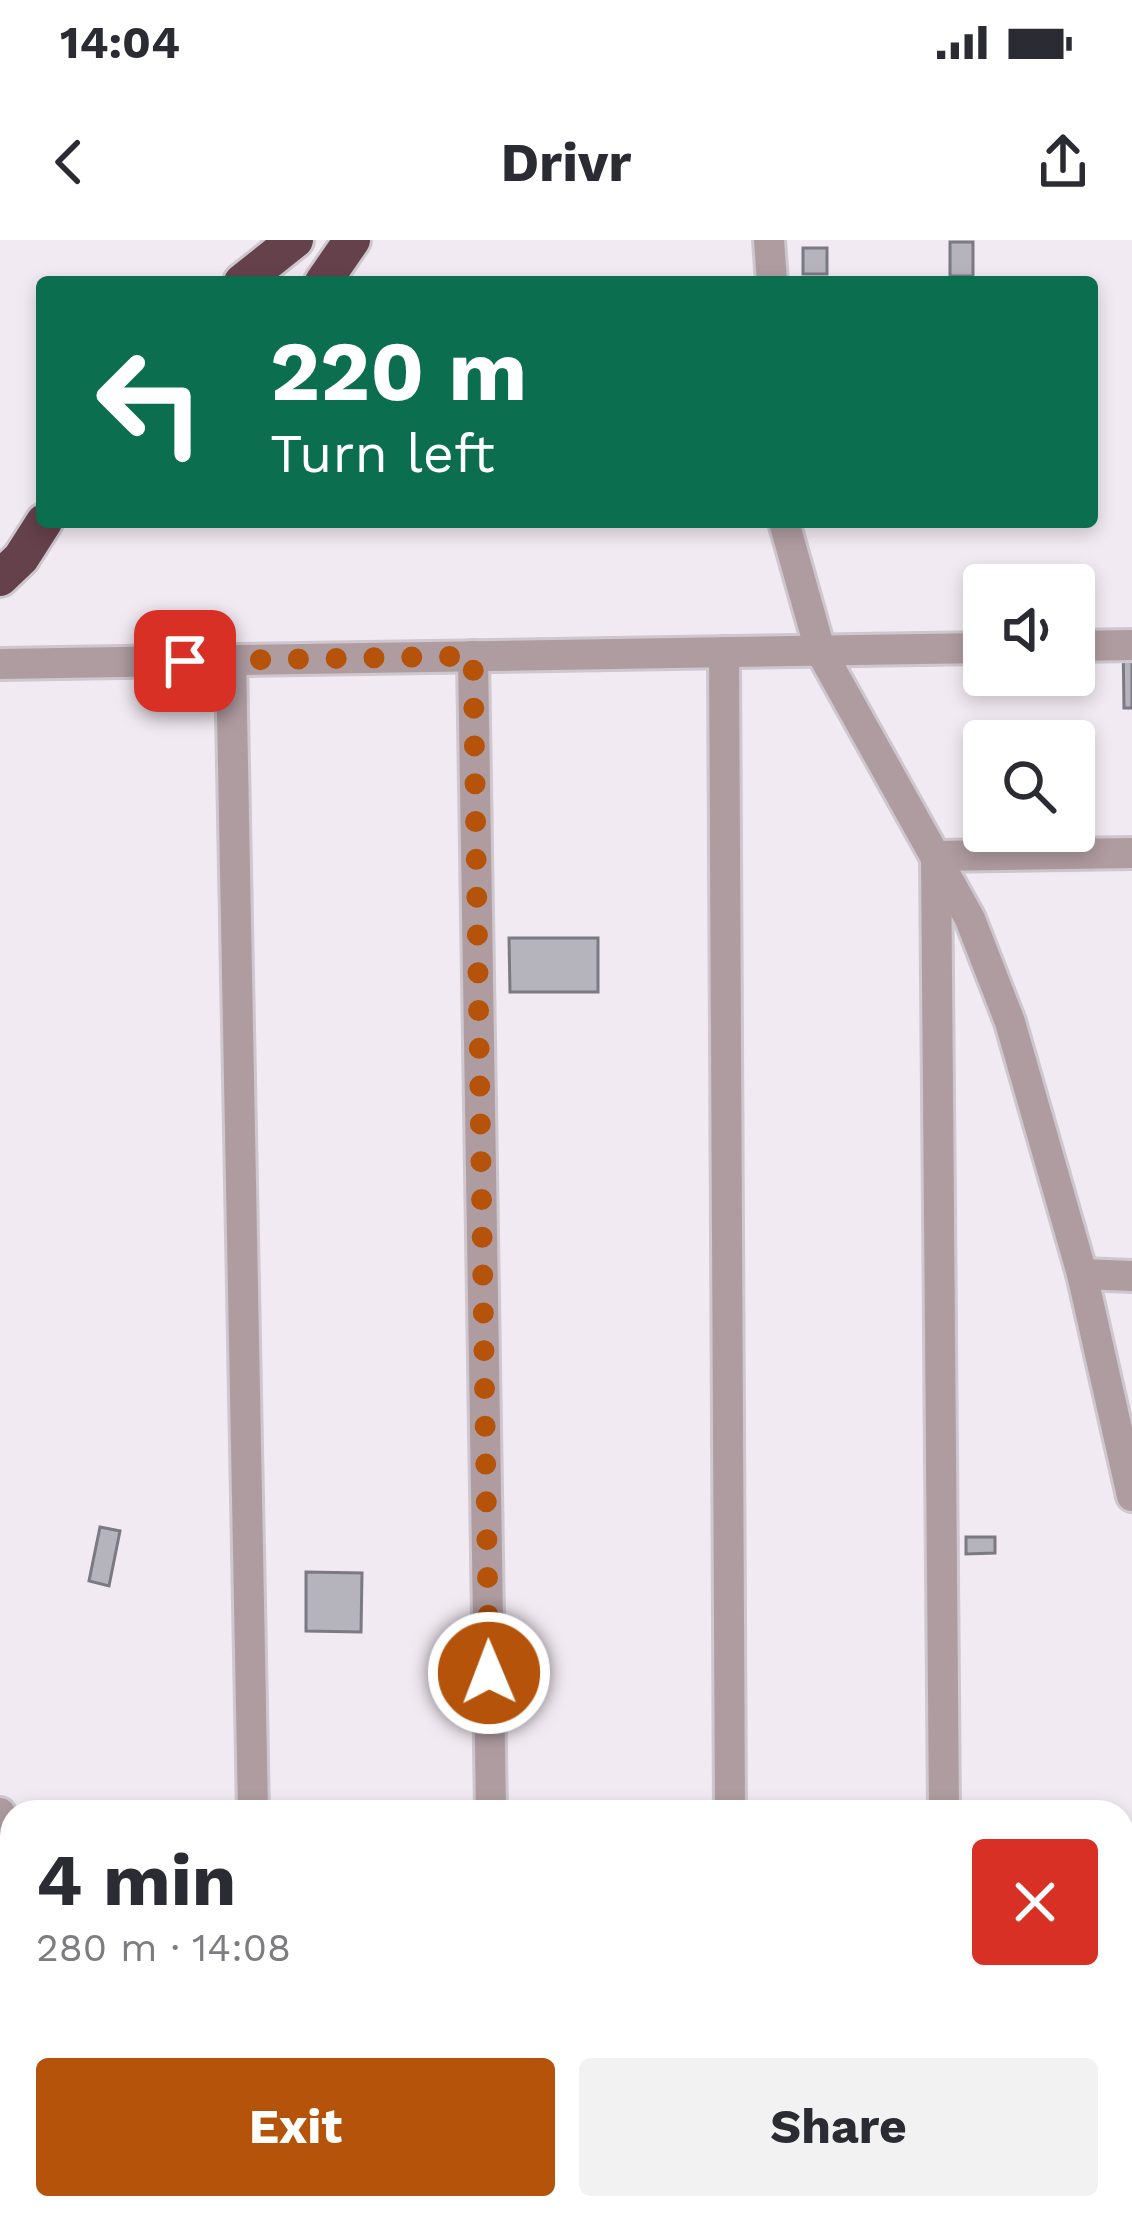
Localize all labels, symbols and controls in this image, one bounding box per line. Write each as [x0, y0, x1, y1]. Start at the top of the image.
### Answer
text: 14:04 [60, 16, 180, 69]
icon: back [36, 129, 102, 195]
icon: share [1030, 129, 1096, 195]
text: Drivr [500, 131, 632, 194]
text: 220 m [270, 322, 527, 420]
icon: left [72, 324, 228, 480]
text: Turn left [270, 422, 495, 485]
map controls [963, 564, 1095, 852]
button: sound [963, 564, 1095, 696]
pin [134, 610, 236, 712]
icon: arrive [152, 628, 218, 694]
button: search [963, 720, 1095, 852]
position arrow [426, 1610, 552, 1736]
text: 4 min [36, 1838, 236, 1922]
button: close [972, 1839, 1098, 1965]
text: 280 m · 14:08 [36, 1925, 291, 1970]
button: Exit [36, 2058, 555, 2196]
button: Share [579, 2058, 1098, 2196]

